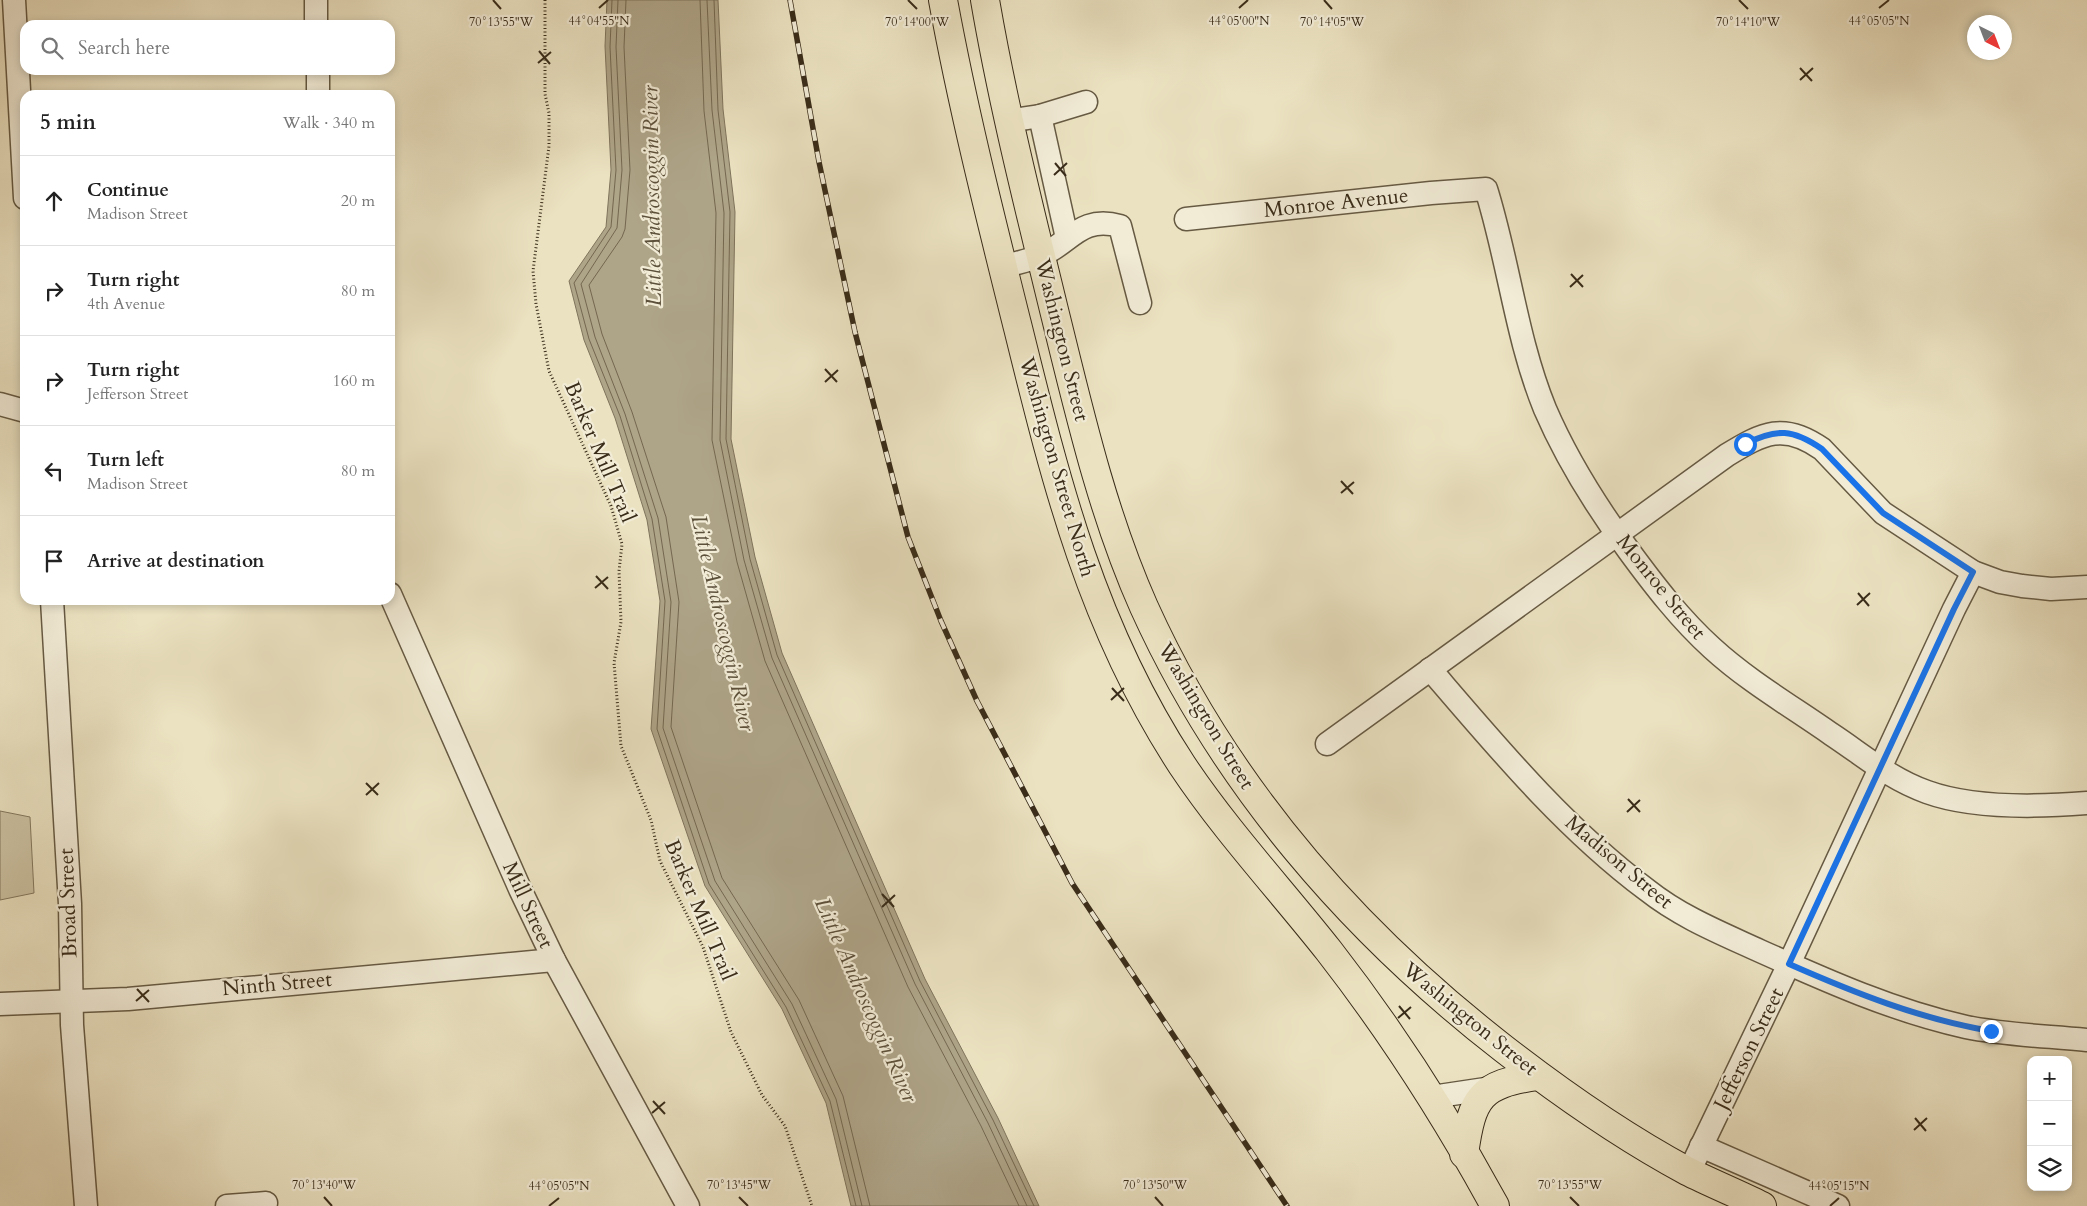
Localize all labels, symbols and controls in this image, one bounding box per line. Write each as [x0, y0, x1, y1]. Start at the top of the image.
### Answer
text: 44°04'55"N [569, 13, 630, 29]
text: 44°05'00"N [1209, 13, 1270, 29]
text: 44°05'05"N [1849, 13, 1910, 29]
text: 70°13'55"W [469, 14, 534, 30]
text: 70°14'00"W [885, 14, 950, 30]
text: 70°14'05"W [1300, 14, 1365, 30]
text: 70°14'10"W [1716, 14, 1781, 30]
north arrow [1967, 15, 2012, 60]
search box [20, 20, 395, 75]
icon: search [38, 34, 66, 62]
text: Search here [78, 35, 170, 61]
water label: Little Androscoggin River [635, 84, 669, 307]
text: 5 min [40, 108, 96, 137]
text: Walk · 340 m [283, 112, 375, 134]
text: Continue [87, 177, 169, 203]
street label: Monroe Avenue [1262, 181, 1410, 225]
icon: ahead [40, 187, 68, 215]
text: 20 m [341, 190, 375, 212]
text: Madison Street [87, 203, 188, 225]
street label: Washington Street [1028, 255, 1096, 425]
text: Turn right [87, 267, 179, 293]
icon: right [40, 277, 68, 305]
text: 80 m [341, 280, 375, 302]
text: 4th Avenue [87, 293, 165, 315]
street label: Washington Street North [1011, 353, 1102, 581]
text: Turn right [87, 357, 179, 383]
icon: right [40, 367, 68, 395]
text: 160 m [333, 370, 375, 392]
street label: Barker Mill Trail [557, 377, 643, 527]
text: Jefferson Street [87, 383, 188, 405]
route start [1734, 433, 1757, 456]
text: Turn left [87, 447, 164, 473]
icon: left [40, 457, 68, 485]
text: 80 m [341, 460, 375, 482]
text: Madison Street [87, 473, 188, 495]
water label: Little Androscoggin River [683, 512, 763, 735]
street label: Monroe Street [1610, 528, 1713, 646]
icon: arrive [40, 547, 68, 575]
text: Arrive at destination [87, 548, 264, 574]
street label: Washington Street [1150, 636, 1261, 795]
street label: Madison Street [1559, 808, 1679, 916]
street label: Barker Mill Trail [657, 835, 743, 985]
street label: Broad Street [52, 847, 84, 958]
street label: Mill Street [495, 857, 561, 953]
water label: Little Androscoggin River [807, 893, 925, 1108]
street label: Washington Street [1395, 955, 1544, 1083]
street label: Ninth Street [221, 965, 333, 1003]
street label: Jefferson Street [1706, 983, 1791, 1118]
route end [1980, 1020, 2003, 1043]
map controls [2027, 1056, 2072, 1191]
button: + [2027, 1056, 2072, 1101]
button: − [2027, 1101, 2072, 1146]
button: layers [2027, 1146, 2072, 1191]
text: 70°13'40"W [292, 1177, 357, 1193]
text: 70°13'45"W [707, 1177, 772, 1193]
text: 70°13'50"W [1123, 1177, 1188, 1193]
text: 70°13'55"W [1538, 1177, 1603, 1193]
text: 44°05'05"N [529, 1178, 590, 1194]
text: 44°05'15"N [1809, 1178, 1870, 1194]

